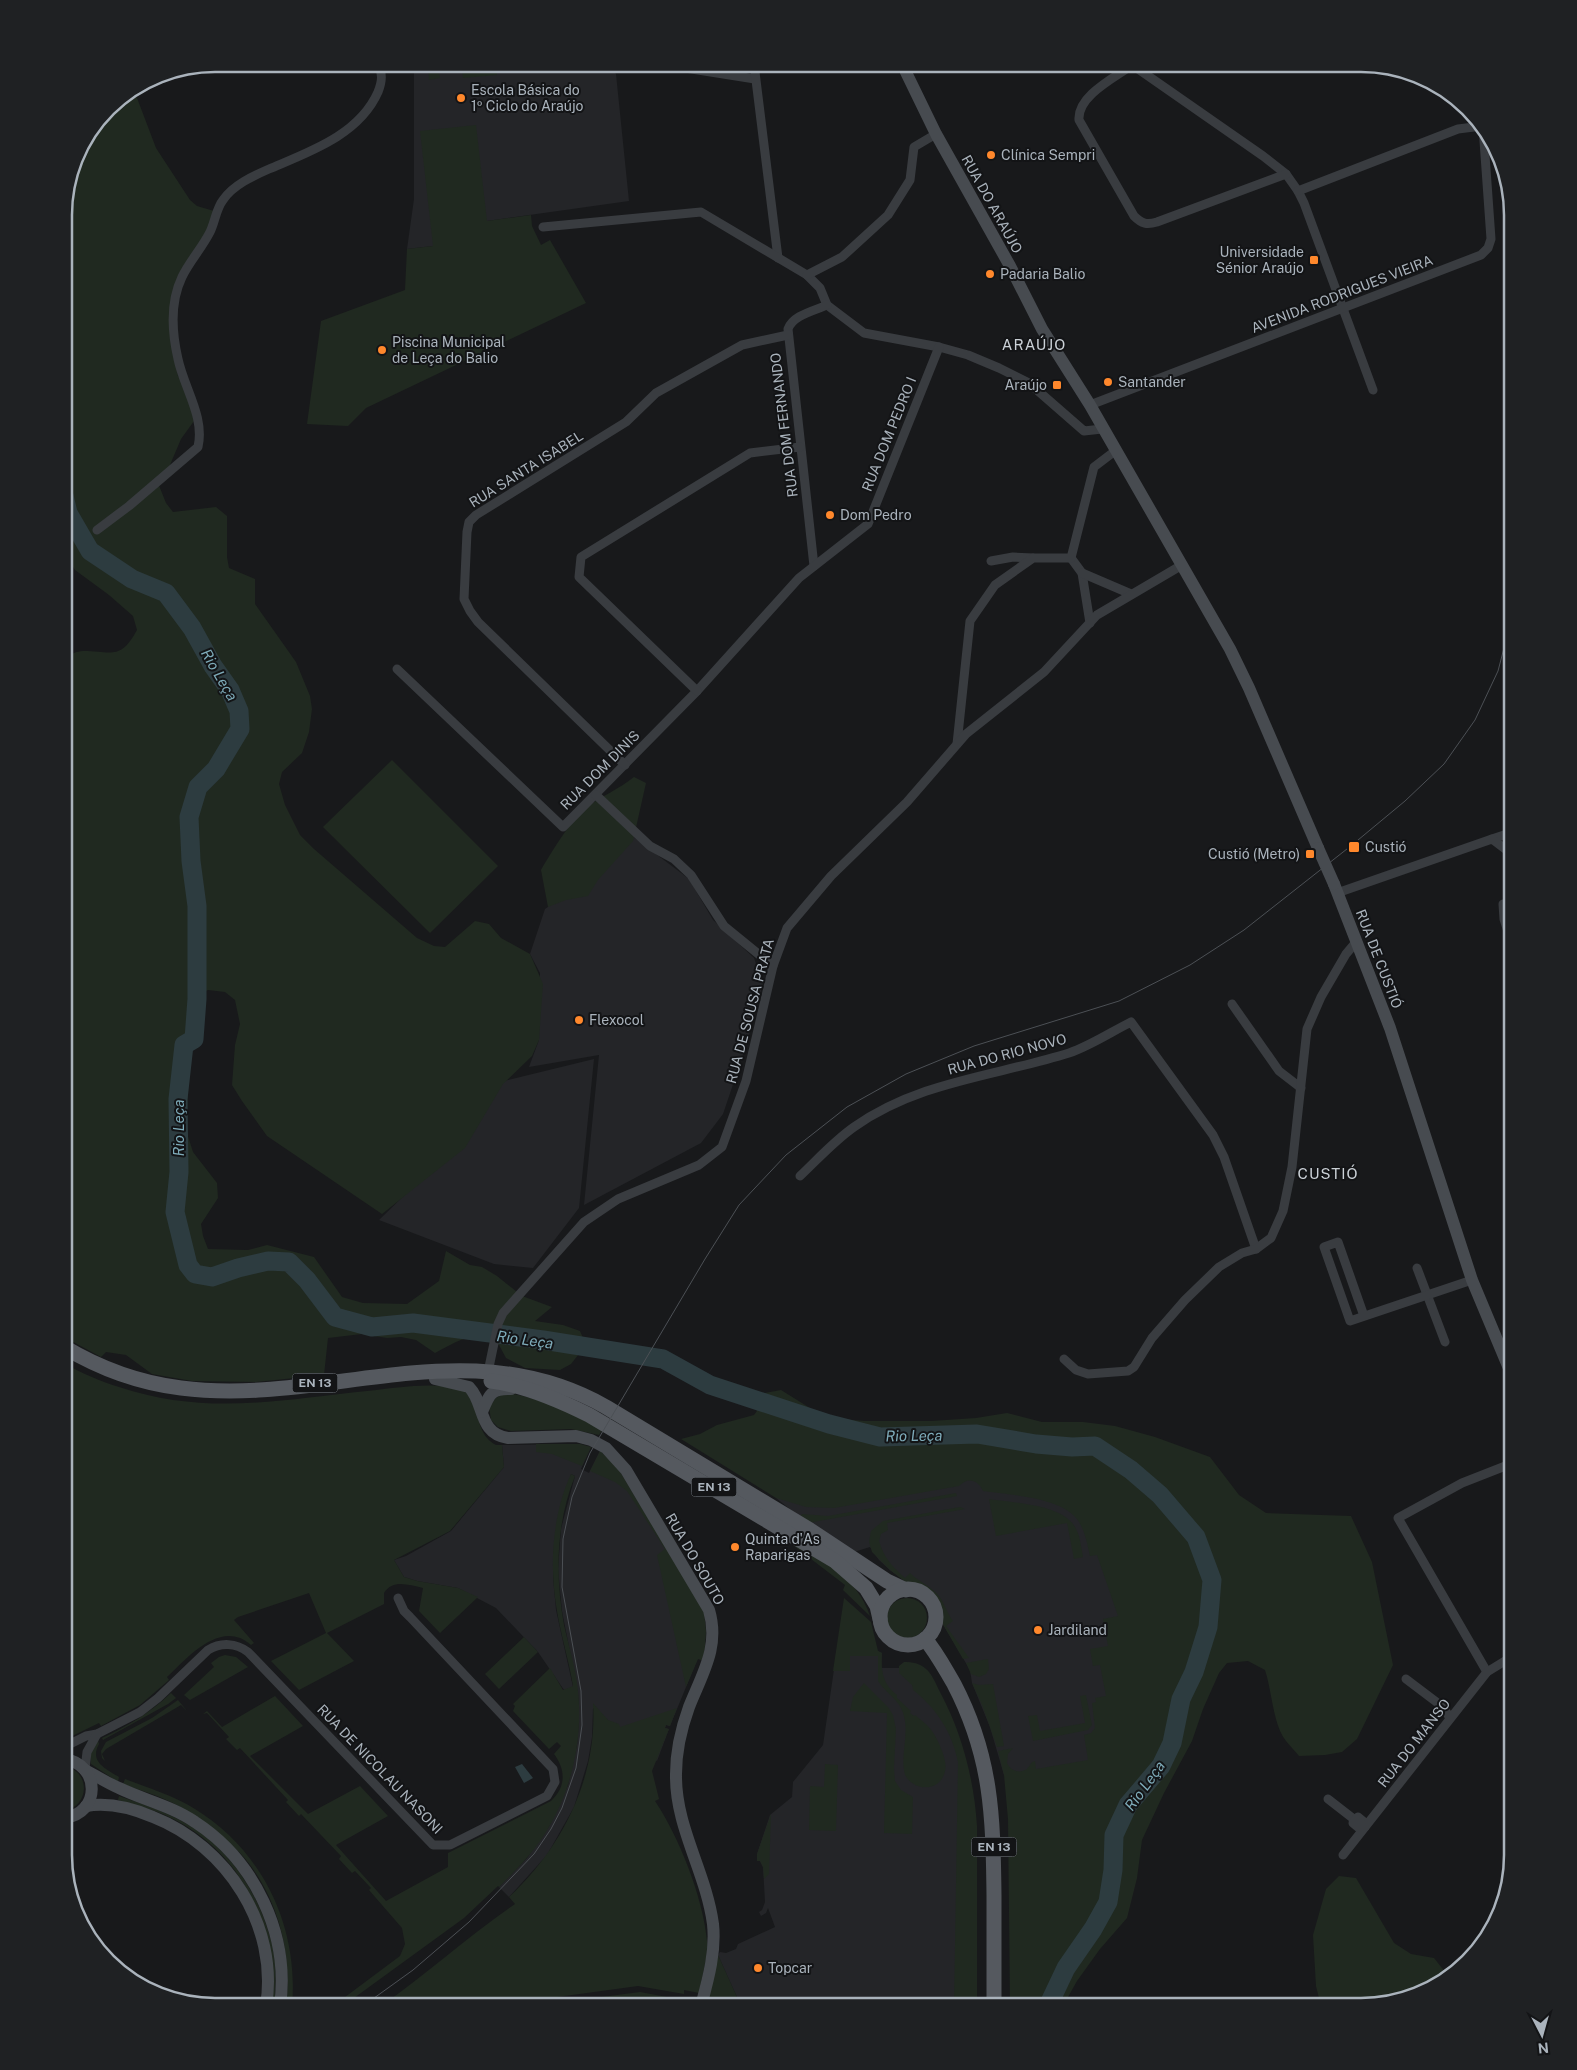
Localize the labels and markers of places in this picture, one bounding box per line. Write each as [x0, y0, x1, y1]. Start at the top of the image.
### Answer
place label: Escola Básica do 1º Ciclo do Araújo [471, 82, 584, 114]
marker: Escola Básica do 1º Ciclo do Araújo [455, 92, 467, 104]
place label: Clínica Sempri [1001, 147, 1095, 163]
marker: Clínica Sempri [985, 149, 997, 161]
place label: Universidade Sénior Araújo [1216, 244, 1304, 276]
marker: Universidade Sénior Araújo [1308, 254, 1320, 266]
place label: Padaria Balio [1000, 266, 1085, 282]
marker: Padaria Balio [984, 268, 996, 280]
place label: Piscina Municipal de Leça do Balio [392, 334, 505, 366]
marker: Piscina Municipal de Leça do Balio [376, 344, 388, 356]
place label: Santander [1118, 374, 1186, 390]
marker: Santander [1102, 376, 1114, 388]
place label: Araújo [1004, 377, 1047, 393]
marker: Araújo [1051, 379, 1063, 391]
place label: Dom Pedro [840, 507, 912, 523]
marker: Dom Pedro [824, 509, 836, 521]
place label: Custió [1365, 839, 1407, 855]
marker: Custió [1347, 840, 1361, 854]
place label: Custió (Metro) [1208, 846, 1300, 862]
marker: Custió (Metro) [1304, 848, 1316, 860]
place label: Flexocol [589, 1012, 644, 1028]
marker: Flexocol [573, 1014, 585, 1026]
place label: Quinta d'As Raparigas [745, 1531, 820, 1563]
marker: Quinta d'As Raparigas [729, 1541, 741, 1553]
place label: Jardiland [1048, 1622, 1107, 1638]
marker: Jardiland [1032, 1624, 1044, 1636]
place label: Topcar [768, 1960, 812, 1976]
marker: Topcar [752, 1962, 764, 1974]

